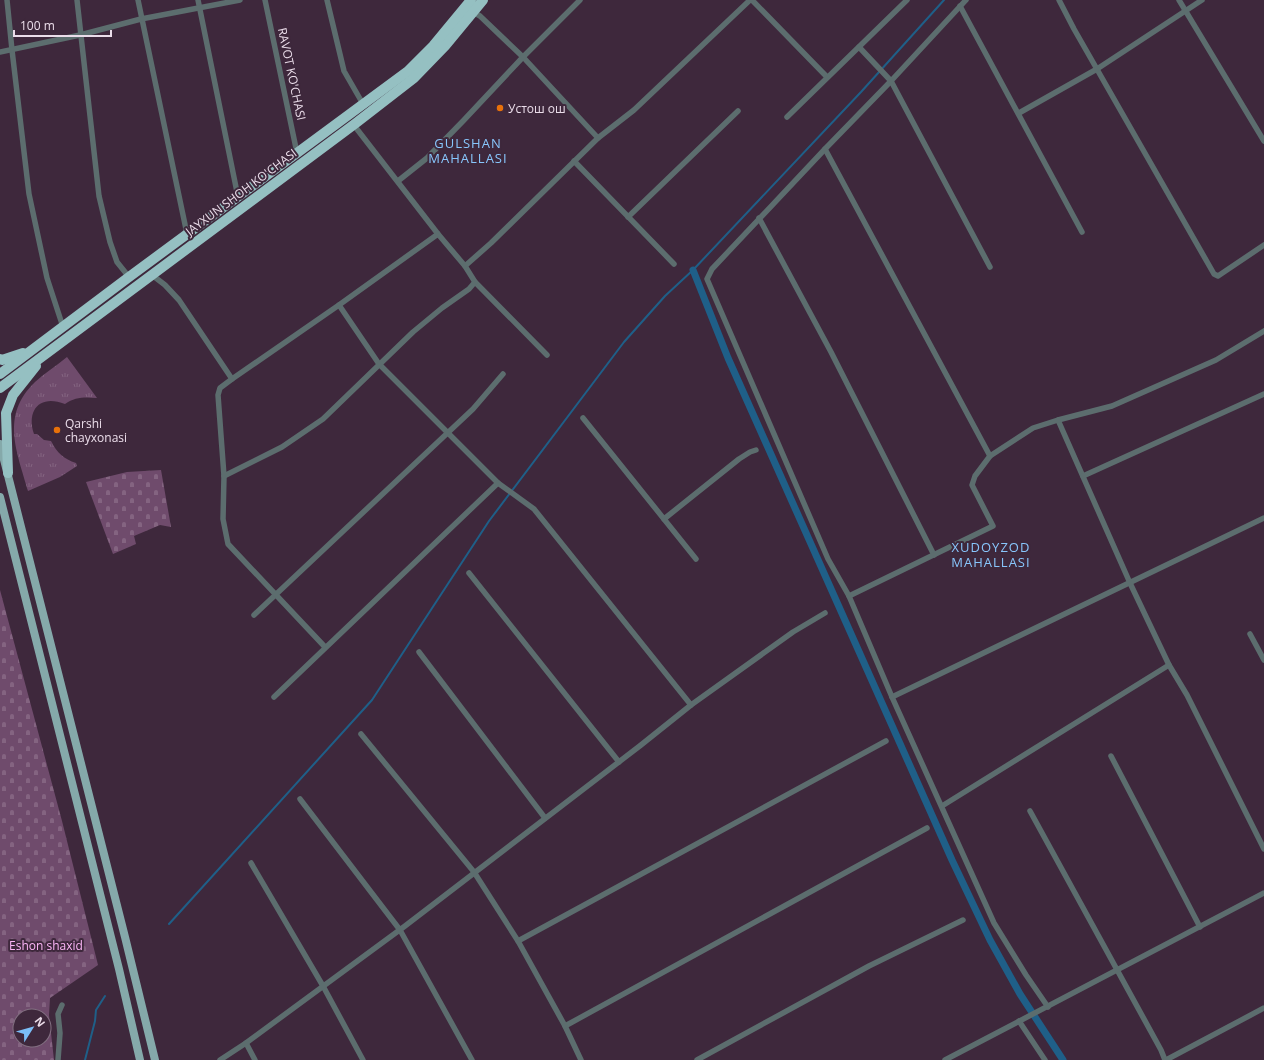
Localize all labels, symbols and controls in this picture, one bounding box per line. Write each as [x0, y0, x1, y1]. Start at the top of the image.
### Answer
scale bar [14, 12, 111, 38]
text: 100 m [20, 17, 55, 34]
street label: RAVOT KO'CHASI [274, 26, 310, 122]
place label: Устош ош [508, 100, 566, 117]
marker: Устош ош [495, 103, 505, 113]
district label: GULSHAN MAHALLASI [428, 134, 508, 167]
street label: JAYXUN SHOH KO'CHASI [181, 144, 300, 240]
place label: Qarshi chayxonasi [65, 415, 127, 446]
marker: Qarshi chayxonasi [52, 425, 62, 435]
district label: XUDOYZOD MAHALLASI [951, 538, 1031, 571]
park label: Eshon shaxid [9, 937, 83, 954]
north arrow [12, 1008, 52, 1048]
text: N [32, 1014, 49, 1030]

